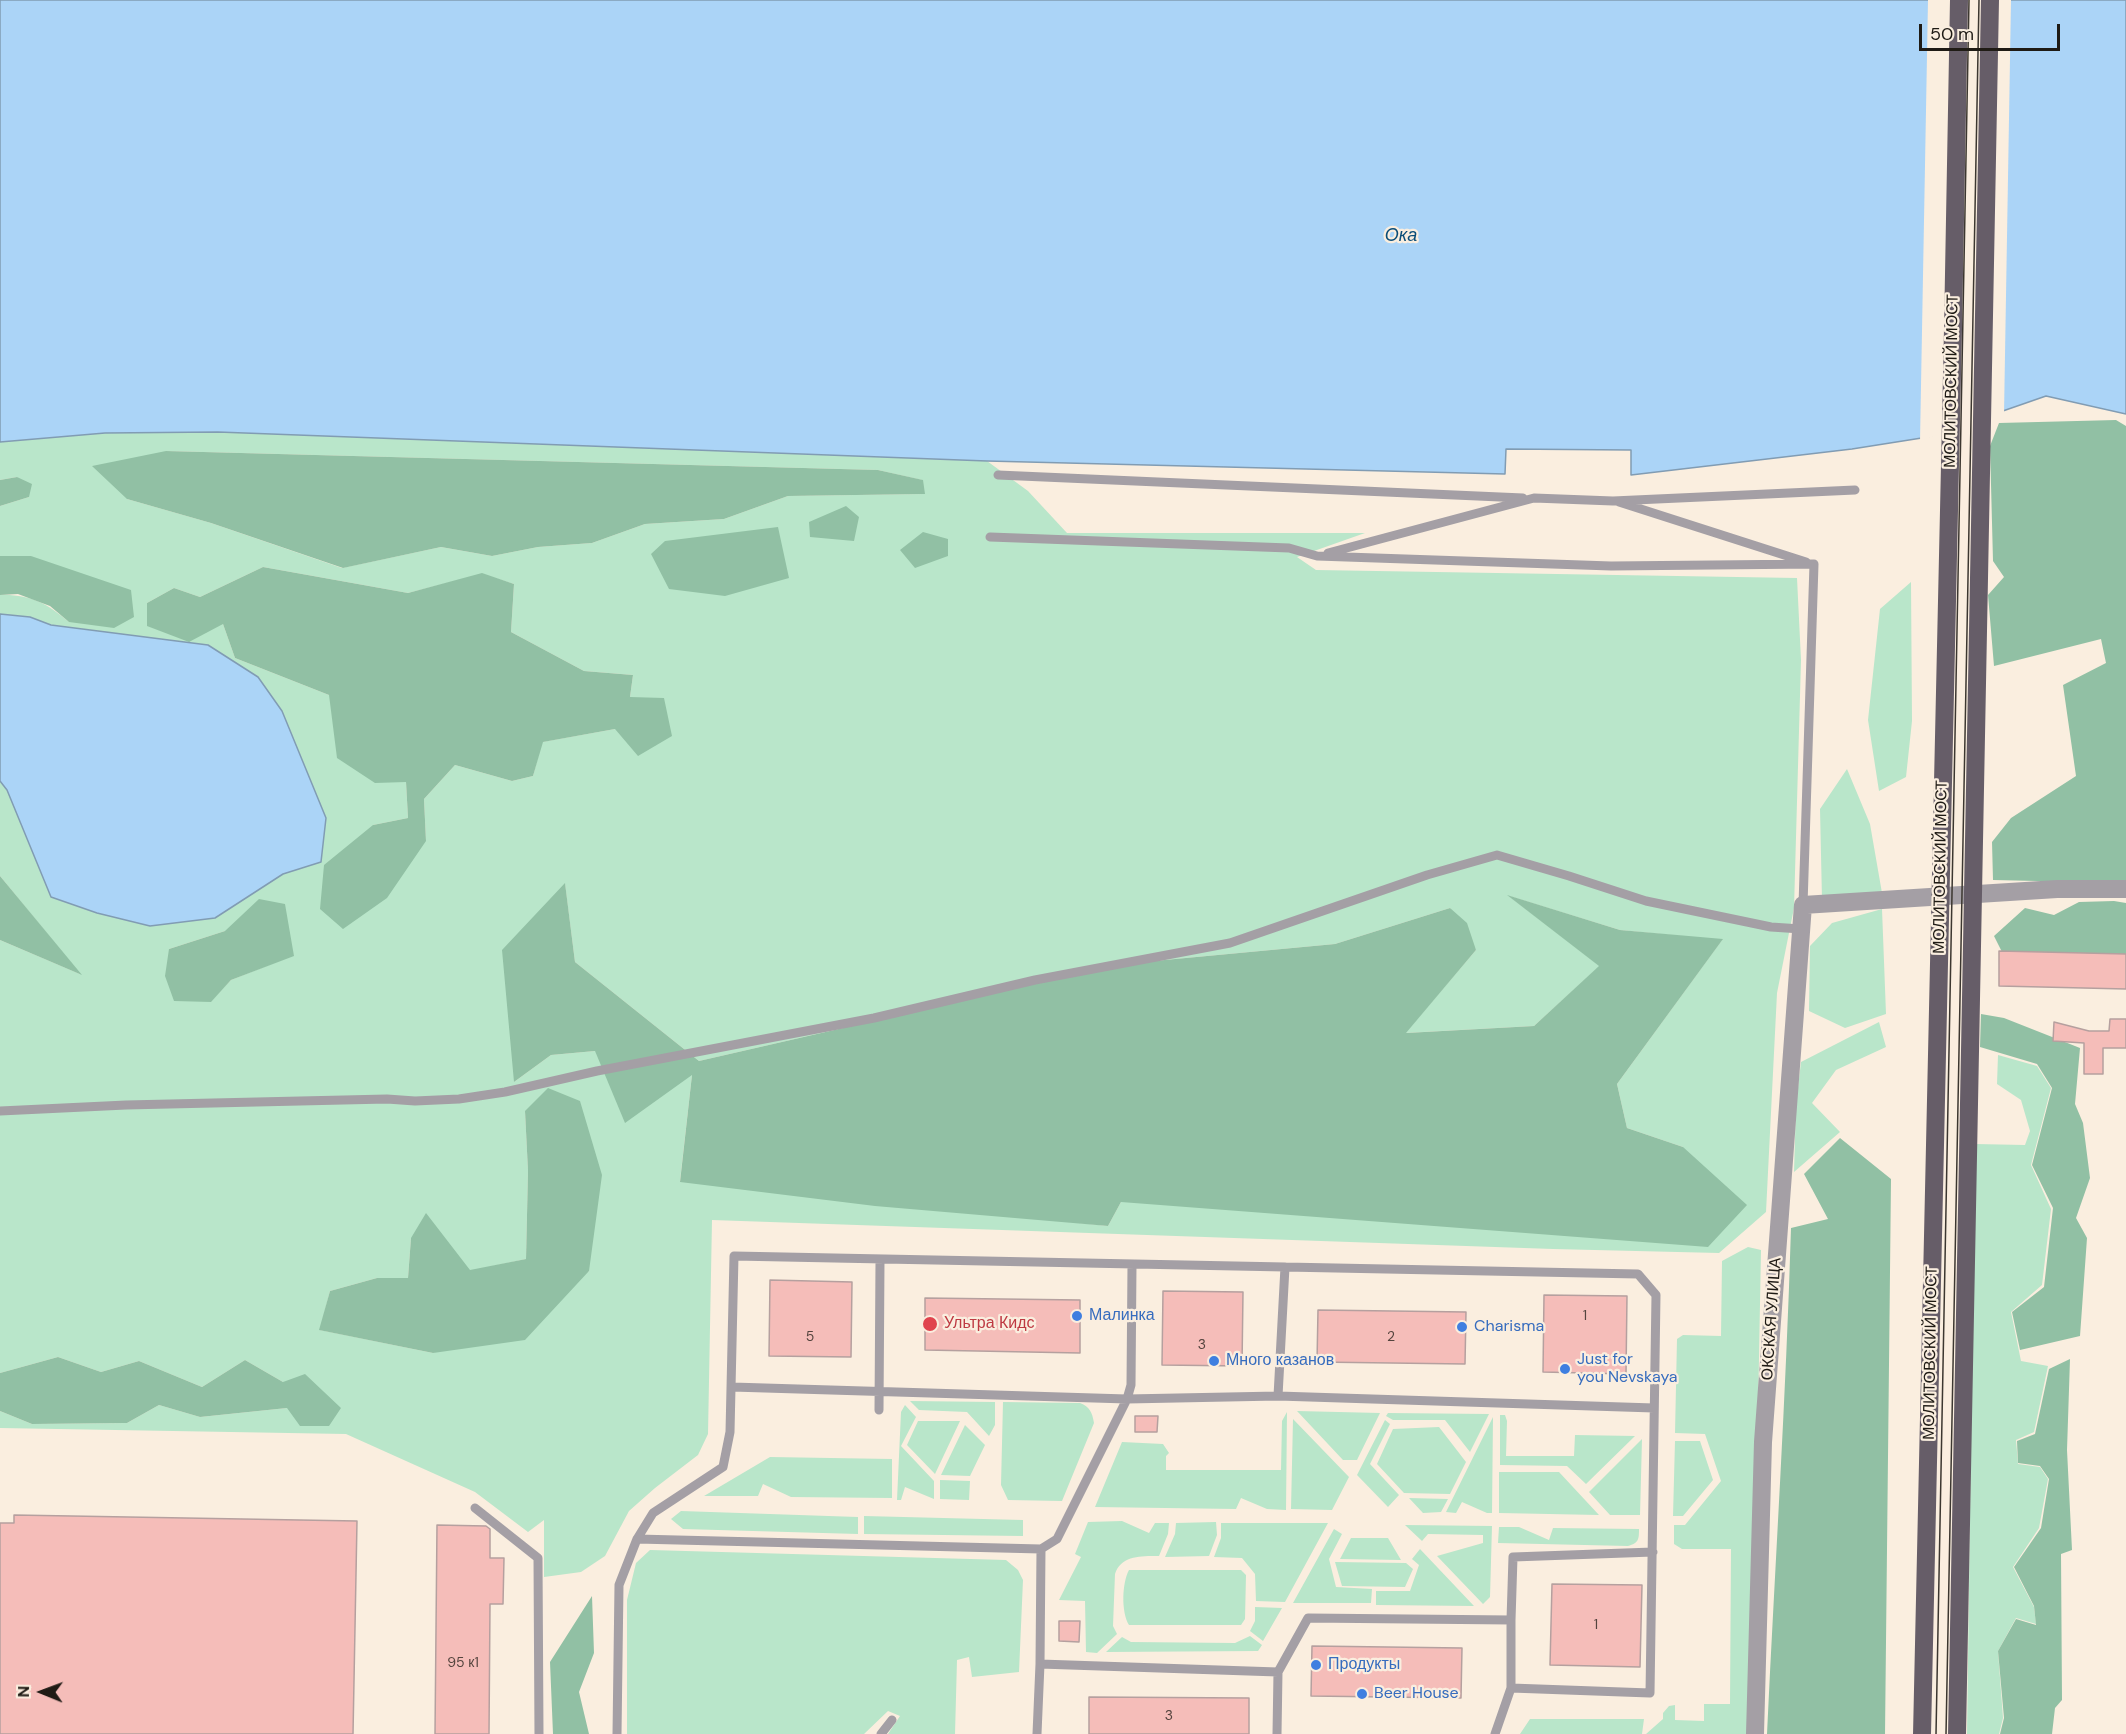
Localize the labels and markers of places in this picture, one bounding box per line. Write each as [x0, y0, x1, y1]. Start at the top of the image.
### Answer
place label: Малинка [1089, 1306, 1155, 1326]
marker: Малинка [1070, 1309, 1084, 1323]
place label: Ультра Кидс [944, 1314, 1034, 1334]
marker: Ультра Кидс [921, 1315, 939, 1333]
place label: Charisma [1474, 1317, 1544, 1337]
marker: Charisma [1455, 1320, 1469, 1334]
place label: Just for you Nevskaya [1577, 1350, 1677, 1388]
place label: Много казанов [1226, 1351, 1334, 1371]
marker: Много казанов [1207, 1354, 1221, 1368]
marker: Just for you Nevskaya [1558, 1362, 1572, 1376]
place label: Продукты [1328, 1655, 1400, 1675]
marker: Продукты [1309, 1658, 1323, 1672]
place label: Beer House [1374, 1684, 1459, 1704]
marker: Beer House [1355, 1687, 1369, 1701]

